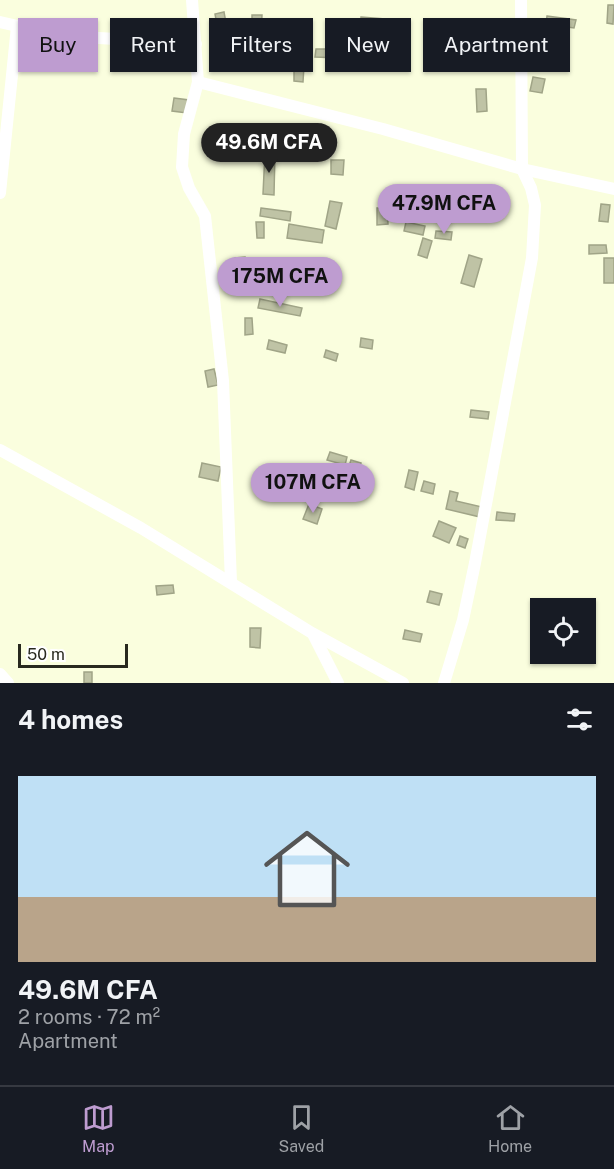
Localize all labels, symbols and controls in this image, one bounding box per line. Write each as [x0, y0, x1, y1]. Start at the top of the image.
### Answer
chip: Buy [18, 18, 98, 72]
chip: Rent [110, 18, 197, 72]
chip: Filters [209, 18, 313, 72]
chip: New [325, 18, 411, 72]
chip: Apartment [423, 18, 570, 72]
pin: 49.6M CFA [200, 123, 338, 174]
text: 49.6M CFA [215, 130, 323, 154]
pin: 47.9M CFA [375, 184, 513, 235]
text: 47.9M CFA [392, 191, 496, 215]
pin: 175M CFA [218, 257, 342, 308]
text: 175M CFA [231, 264, 329, 288]
pin: 107M CFA [251, 463, 375, 514]
text: 107M CFA [265, 470, 361, 494]
map controls [530, 598, 596, 664]
button: locate [530, 598, 596, 664]
scale bar [18, 641, 128, 668]
text: 50 m [27, 645, 65, 664]
icon: filters [563, 703, 596, 736]
text: 4 homes [18, 704, 123, 735]
icon: home [253, 815, 361, 923]
text: 49.6M CFA [18, 974, 158, 1005]
text: 2 rooms · 72 m² [18, 1005, 160, 1029]
text: Apartment [18, 1029, 118, 1053]
tab: Map [82, 1101, 115, 1156]
tab: Saved [279, 1101, 324, 1156]
tab: Home [488, 1101, 532, 1156]

